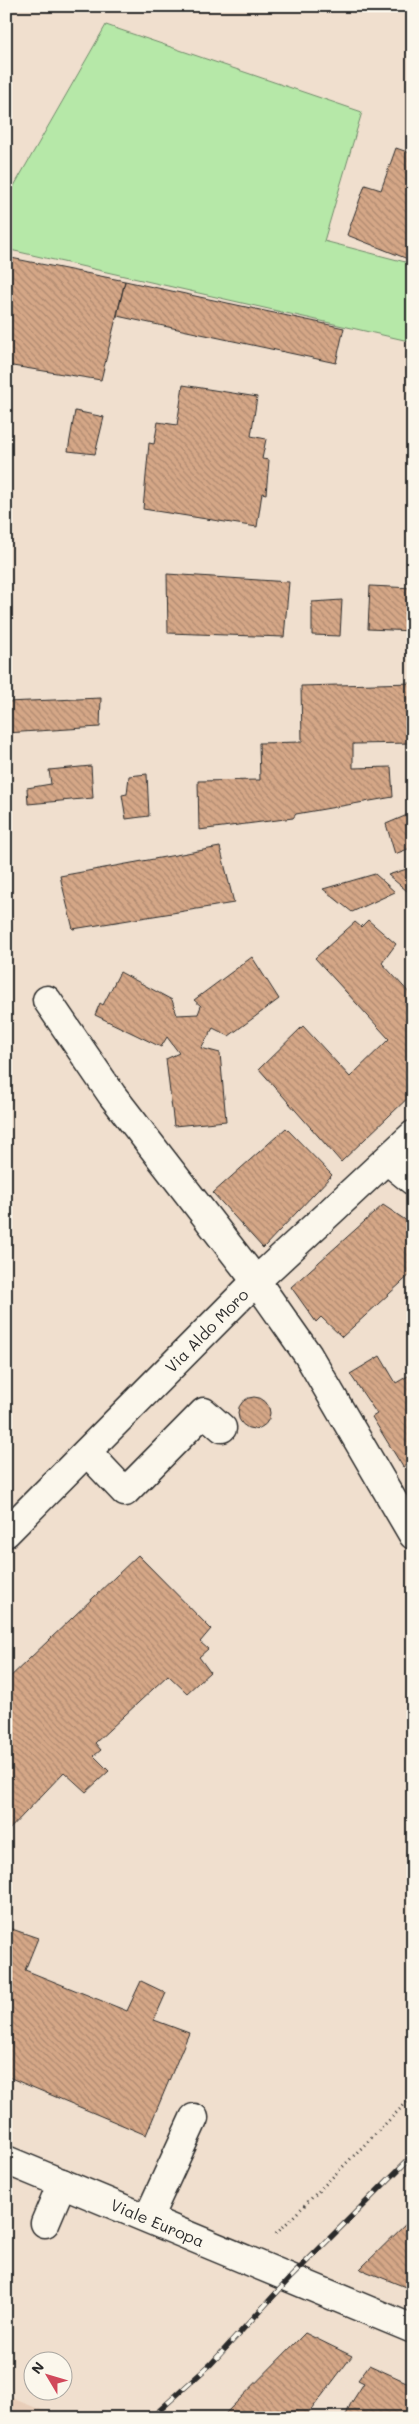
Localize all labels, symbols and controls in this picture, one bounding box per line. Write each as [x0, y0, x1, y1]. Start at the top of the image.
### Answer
street label: Via Aldo Moro [160, 1284, 253, 1377]
street label: Viale Europa [108, 2194, 208, 2251]
north arrow [22, 2352, 72, 2402]
text: N [27, 2358, 48, 2378]

